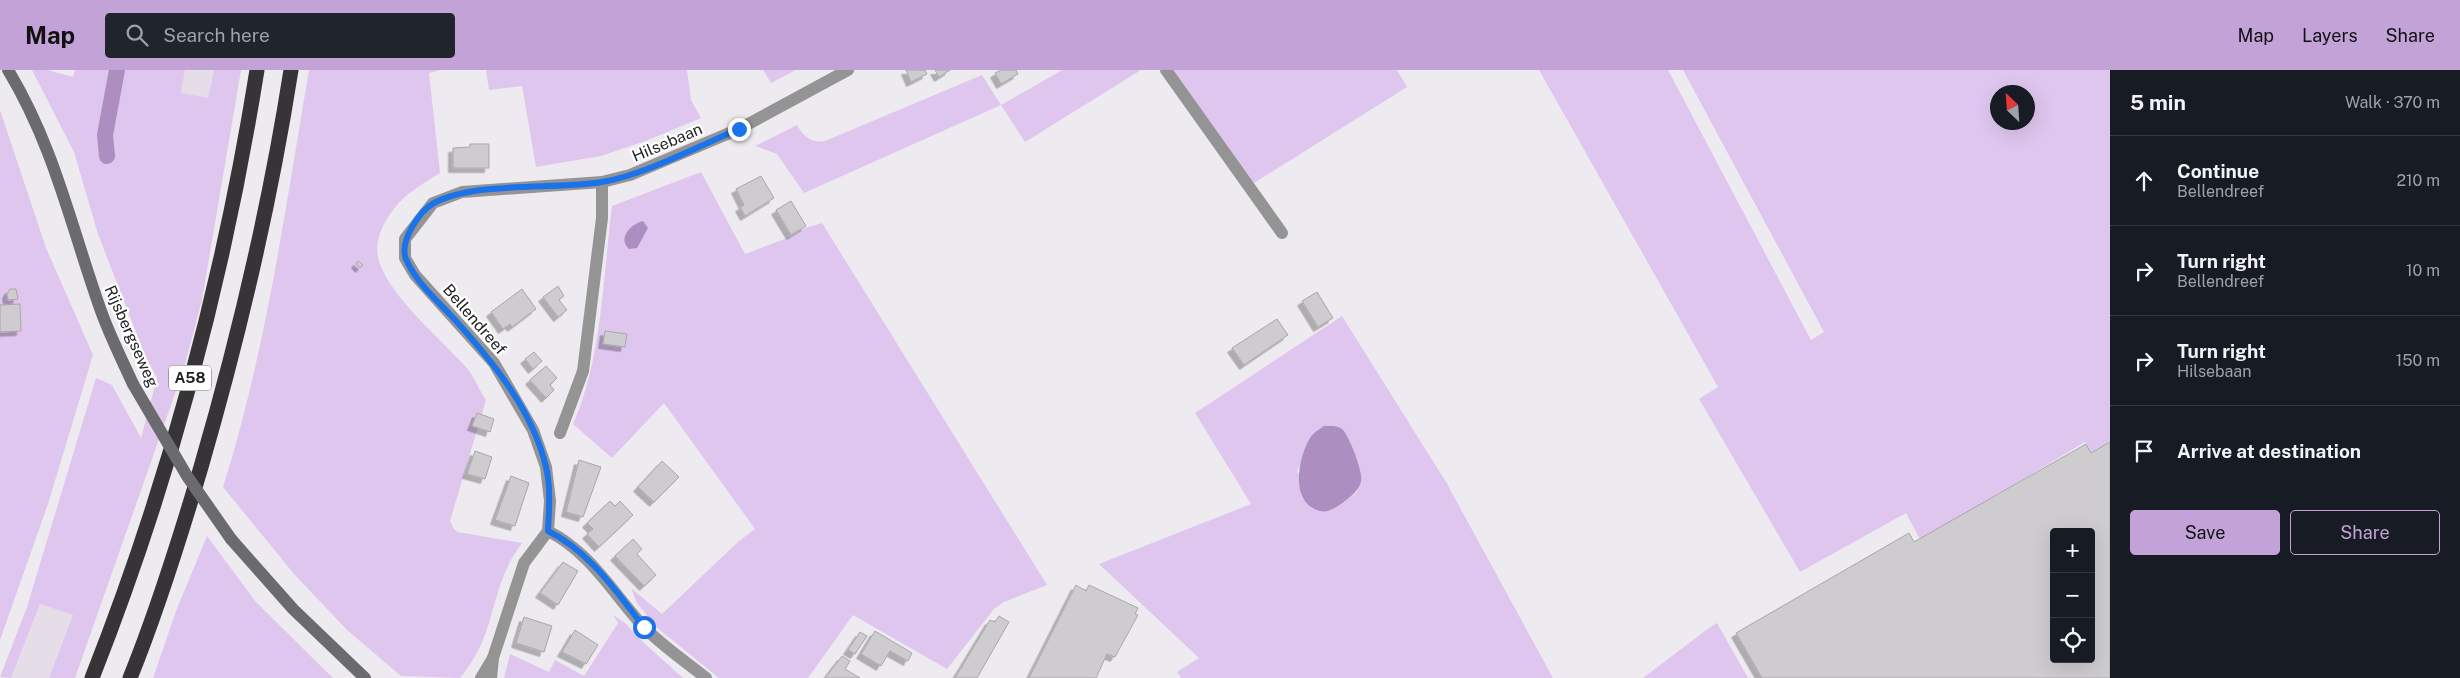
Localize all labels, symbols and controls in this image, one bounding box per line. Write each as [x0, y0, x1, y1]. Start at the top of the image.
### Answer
search box [105, 13, 455, 58]
text: Map [25, 21, 75, 49]
icon: search [123, 21, 151, 49]
text: Search here [163, 24, 270, 46]
text: Map [2238, 25, 2274, 46]
text: Layers [2302, 25, 2358, 46]
text: Share [2386, 25, 2435, 46]
north arrow [1990, 85, 2035, 130]
text: 5 min [2130, 90, 2186, 115]
text: Walk · 370 m [2345, 93, 2440, 112]
route end [728, 118, 751, 141]
street label: Hilsebaan [629, 119, 705, 166]
text: Continue [2177, 160, 2259, 182]
icon: ahead [2130, 167, 2158, 195]
text: 210 m [2396, 171, 2440, 190]
text: Bellendreef [2177, 182, 2264, 201]
text: Turn right [2177, 250, 2266, 272]
icon: right [2130, 257, 2158, 285]
text: 10 m [2406, 261, 2440, 280]
text: Bellendreef [2177, 272, 2264, 291]
street label: Bellendreef [439, 280, 510, 358]
street label: Rijsbergseweg [101, 282, 163, 390]
text: Turn right [2177, 340, 2266, 362]
icon: right [2130, 347, 2158, 375]
text: 150 m [2396, 351, 2440, 370]
text: Hilsebaan [2177, 362, 2251, 381]
road number: A58 [169, 366, 211, 390]
icon: arrive [2130, 437, 2158, 465]
text: Arrive at destination [2177, 440, 2361, 462]
button: Save [2130, 510, 2280, 555]
button: Share [2290, 510, 2440, 555]
map controls [2050, 528, 2095, 663]
button: + [2050, 528, 2095, 573]
button: − [2050, 573, 2095, 618]
route start [633, 616, 656, 639]
button: locate [2050, 618, 2095, 663]

